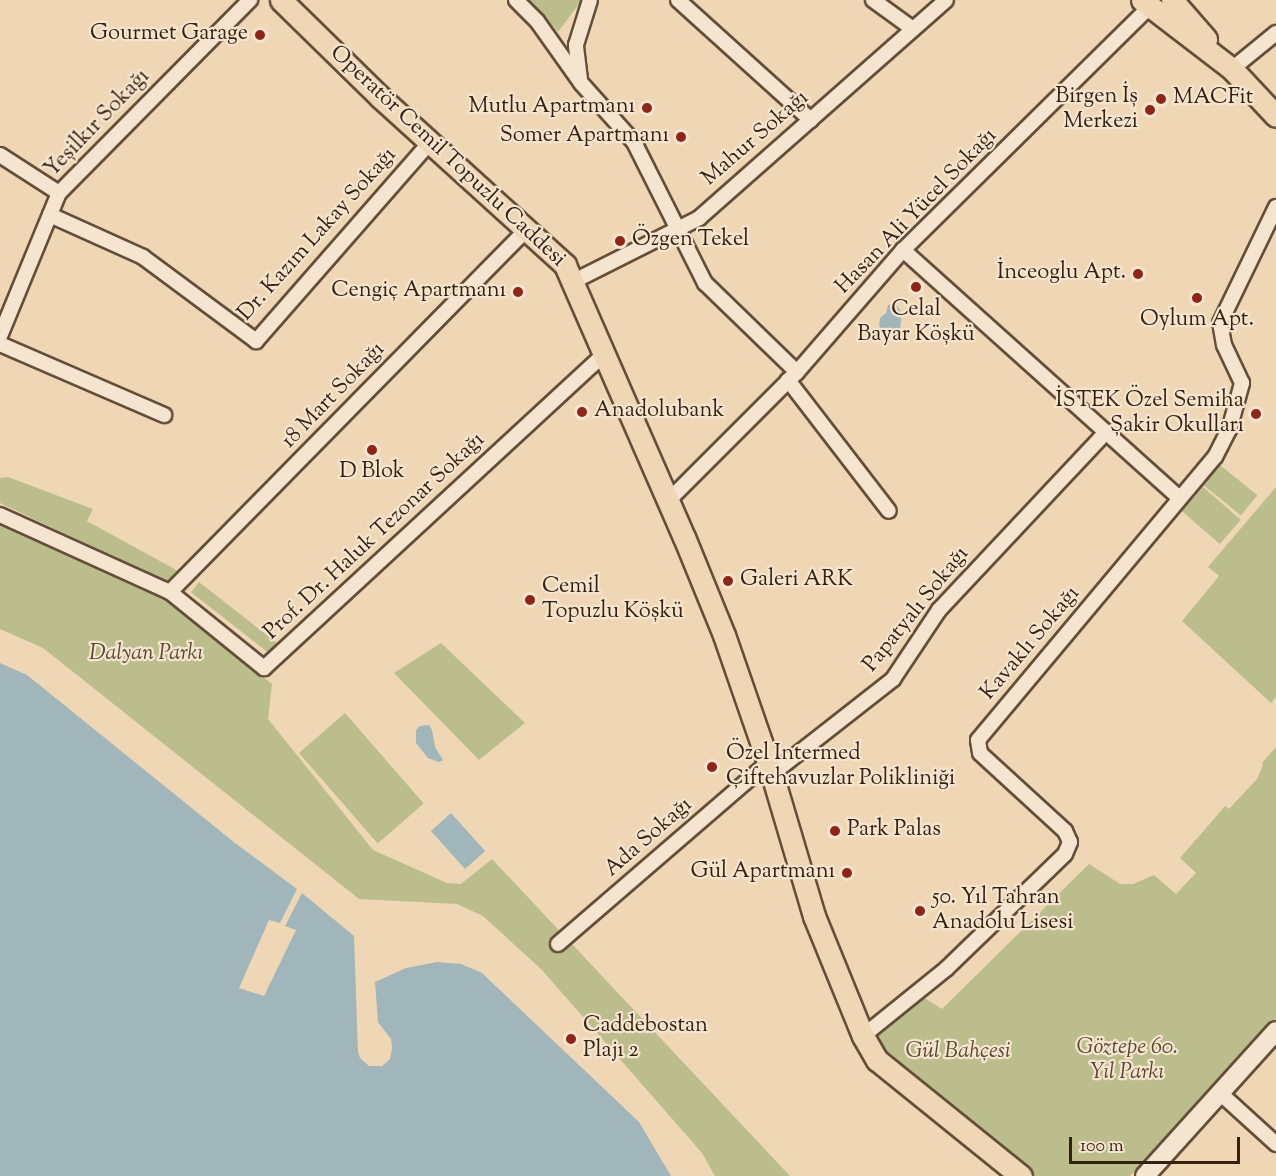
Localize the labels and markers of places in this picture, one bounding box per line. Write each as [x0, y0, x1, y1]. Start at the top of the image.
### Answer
place label: Gourmet Garage [90, 22, 248, 48]
marker: Gourmet Garage [253, 28, 267, 42]
place label: Birgen İş Merkezi [1055, 84, 1138, 136]
place label: MACFit [1173, 86, 1253, 112]
marker: MACFit [1154, 92, 1168, 106]
place label: Mutlu Apartmanı [469, 95, 635, 121]
marker: Mutlu Apartmanı [640, 101, 654, 115]
marker: Birgen İş Merkezi [1143, 103, 1157, 117]
place label: Somer Apartmanı [500, 124, 669, 150]
marker: Somer Apartmanı [674, 130, 688, 144]
place label: Özgen Tekel [632, 228, 749, 254]
marker: Özgen Tekel [613, 234, 627, 248]
place label: İnceoglu Apt. [997, 261, 1126, 287]
marker: İnceoglu Apt. [1131, 267, 1145, 281]
place label: Cengiç Apartmanı [331, 279, 506, 305]
marker: Celal Bayar Köşkü [909, 280, 923, 294]
marker: Cengiç Apartmanı [511, 285, 525, 299]
marker: Oylum Apt. [1190, 291, 1204, 305]
place label: Celal Bayar Köşkü [857, 297, 975, 348]
place label: Oylum Apt. [1140, 308, 1254, 334]
place label: İSTEK Özel Semiha Şakir Okulları [1055, 388, 1244, 440]
place label: Anadolubank [594, 399, 724, 425]
marker: Anadolubank [575, 405, 589, 419]
marker: İSTEK Özel Semiha Şakir Okulları [1249, 407, 1263, 421]
marker: D Blok [365, 443, 379, 457]
place label: D Blok [339, 460, 405, 486]
place label: Galeri ARK [740, 568, 853, 594]
place label: Cemil Topuzlu Köşkü [542, 574, 684, 626]
marker: Galeri ARK [721, 574, 735, 588]
marker: Cemil Topuzlu Köşkü [523, 593, 537, 607]
place label: Özel Intermed Çiftehavuzlar Polikliniği [726, 741, 955, 792]
marker: Özel Intermed Çiftehavuzlar Polikliniği [703, 758, 721, 776]
place label: Park Palas [847, 818, 941, 844]
marker: Park Palas [828, 824, 842, 838]
place label: Gül Apartmanı [690, 860, 835, 886]
marker: Gül Apartmanı [840, 866, 854, 880]
place label: 50. Yıl Tahran Anadolu Lisesi [932, 885, 1073, 936]
marker: 50. Yıl Tahran Anadolu Lisesi [913, 904, 927, 918]
place label: Caddebostan Plajı 2 [583, 1013, 708, 1064]
marker: Caddebostan Plajı 2 [564, 1032, 578, 1046]

